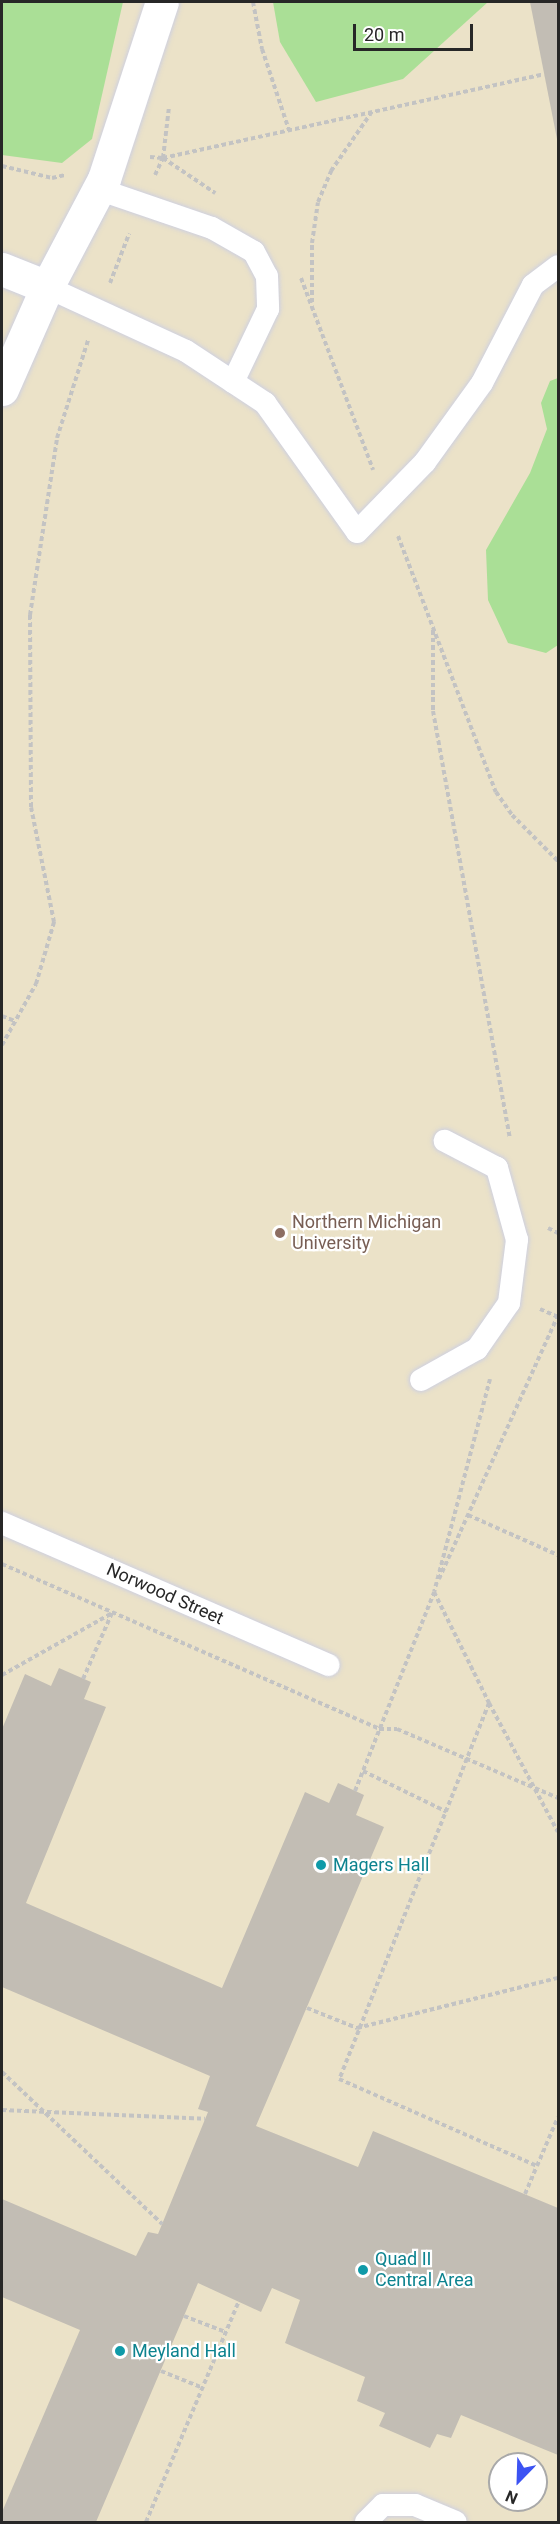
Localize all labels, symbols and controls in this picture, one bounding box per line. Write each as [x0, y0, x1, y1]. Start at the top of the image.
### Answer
scale bar [356, 12, 476, 50]
text: 20 m [364, 24, 404, 45]
place label: Northern Michigan University [292, 1212, 441, 1254]
marker: Northern Michigan University [273, 1226, 287, 1240]
street label: Norwood Street [103, 1559, 227, 1629]
place label: Magers Hall [333, 1854, 429, 1876]
marker: Magers Hall [314, 1858, 328, 1872]
place label: Quad II Central Area [375, 2249, 473, 2292]
marker: Quad II Central Area [356, 2263, 370, 2277]
place label: Meyland Hall [132, 2340, 236, 2362]
marker: Meyland Hall [113, 2344, 127, 2358]
north arrow [488, 2452, 548, 2512]
text: N [503, 2486, 520, 2508]

